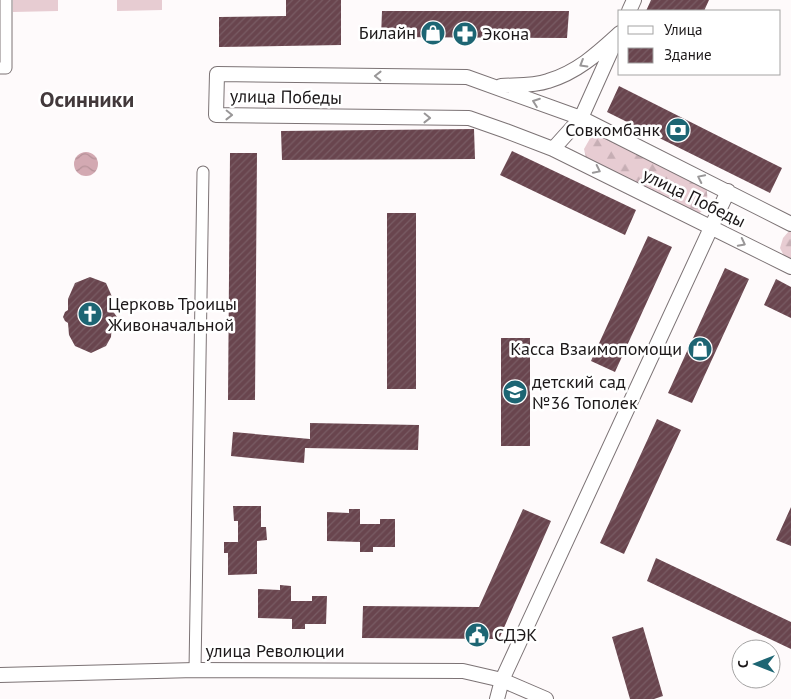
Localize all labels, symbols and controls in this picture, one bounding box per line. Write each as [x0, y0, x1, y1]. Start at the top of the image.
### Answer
legend [618, 10, 781, 75]
shop icon: Билайн [420, 20, 446, 46]
text: Улица [664, 20, 702, 39]
place label: Билайн [359, 21, 416, 44]
pharmacy icon: Экона [452, 21, 478, 47]
place label: Экона [482, 22, 529, 45]
text: Здание [664, 45, 712, 64]
one-way arrow [579, 58, 588, 68]
one-way arrow [373, 71, 381, 81]
street label: улица Победы [230, 84, 342, 109]
district label: Осинники [40, 85, 134, 113]
one-way arrow [532, 97, 540, 107]
one-way arrow [226, 110, 233, 120]
one-way arrow [423, 113, 431, 123]
bank icon: Совкомбанк [665, 117, 691, 143]
place label: Совкомбанк [565, 118, 660, 141]
street label: улица Победы [639, 163, 750, 232]
one-way arrow [592, 164, 601, 174]
one-way arrow [697, 174, 706, 184]
one-way arrow [737, 237, 746, 247]
place label: Церковь Троицы Живоначальной [107, 292, 237, 336]
church icon: Церковь Троицы Живоначальной [77, 301, 103, 327]
shop icon: Касса Взаимопомощи [687, 336, 713, 362]
place label: Касса Взаимопомощи [510, 337, 682, 360]
place label: детский сад №36 Тополек [532, 370, 638, 414]
school or university icon: детский сад №36 Тополек [502, 379, 528, 405]
public building icon: СДЭК [464, 622, 490, 648]
place label: СДЭК [494, 623, 537, 646]
street label: улица Революции [205, 639, 345, 662]
north arrow [731, 639, 781, 689]
text: С [734, 660, 752, 668]

